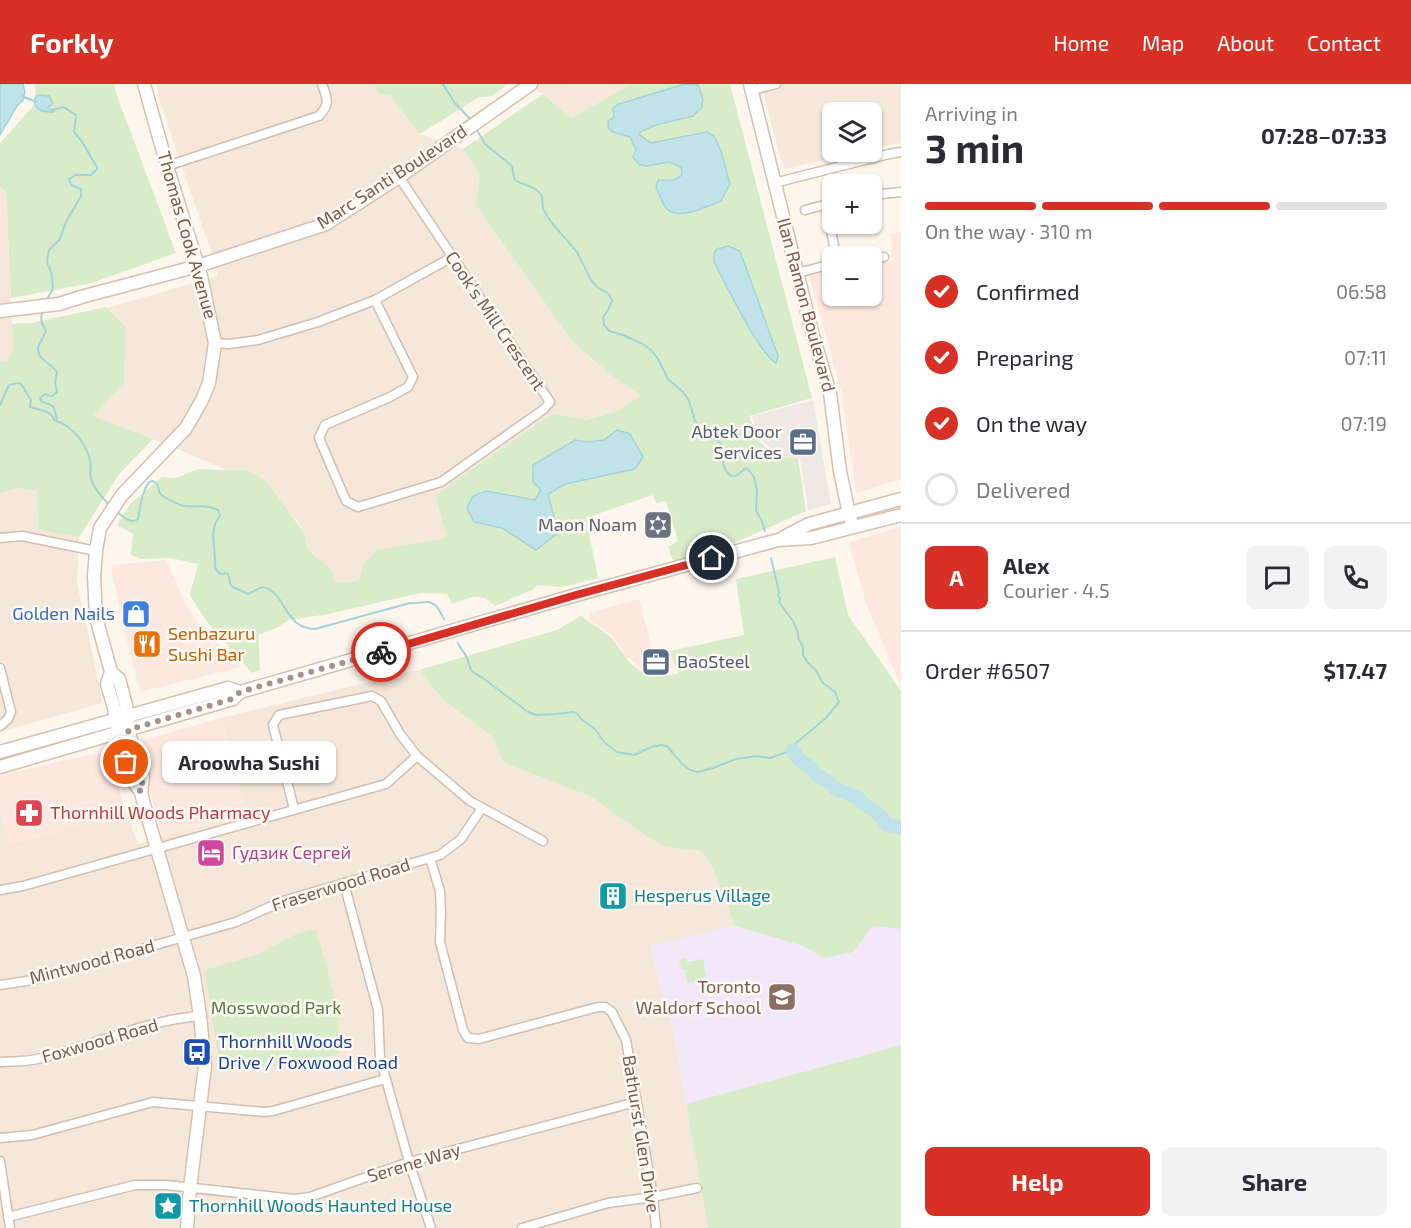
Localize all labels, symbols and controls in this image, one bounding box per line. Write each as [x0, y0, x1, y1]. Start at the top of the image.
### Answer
text: Forkly [30, 25, 114, 59]
text: Home [1053, 30, 1109, 55]
text: Map [1142, 30, 1184, 55]
text: About [1217, 30, 1274, 55]
text: Contact [1307, 30, 1381, 55]
text: Arriving in [925, 101, 1018, 125]
map controls [822, 102, 882, 306]
button: layers [822, 102, 882, 162]
street label: Marc Santi Boulevard [312, 119, 471, 233]
text: 07:28–07:33 [1261, 122, 1387, 148]
text: 3 min [925, 124, 1024, 171]
street label: Thomas Cook Avenue [153, 148, 222, 321]
button: + [822, 174, 882, 234]
street label: Ilan Ramon Boulevard [773, 215, 841, 394]
text: On the way · 310 m [925, 219, 1092, 243]
button: − [822, 246, 882, 306]
street label: Cook's Mill Crescent [441, 247, 551, 394]
icon: check [925, 275, 958, 308]
text: Confirmed [976, 278, 1080, 304]
text: 06:58 [1336, 279, 1387, 303]
icon: check [925, 341, 958, 374]
text: Preparing [976, 344, 1074, 370]
text: 07:11 [1344, 345, 1387, 369]
icon: check [925, 407, 958, 440]
text: On the way [976, 410, 1087, 436]
text: 07:19 [1341, 411, 1387, 435]
place label: Abtek Door Services [691, 420, 782, 463]
office icon: Abtek Door Services [787, 426, 819, 458]
text: Delivered [976, 476, 1071, 502]
synagogue icon: Maon Noam [642, 509, 674, 541]
place label: Maon Noam [538, 513, 637, 535]
pin [686, 532, 737, 583]
icon: home [695, 541, 728, 574]
button: chat [1246, 546, 1309, 609]
button: phone [1324, 546, 1387, 609]
text: Alex [1003, 552, 1049, 578]
text: A [949, 564, 964, 590]
text: Courier · 4.5 [1003, 578, 1110, 602]
shop icon: Golden Nails [120, 598, 152, 630]
place label: Golden Nails [12, 602, 115, 624]
place label: Senbazuru Sushi Bar [168, 622, 255, 665]
courier [351, 622, 411, 682]
restaurant icon: Senbazuru Sushi Bar [131, 628, 163, 660]
icon: bike [365, 636, 398, 669]
office icon: BaoSteel [640, 646, 672, 678]
place label: BaoSteel [677, 650, 750, 672]
text: Order #6507 [925, 657, 1050, 683]
text: $17.47 [1323, 657, 1387, 683]
pin [100, 736, 151, 787]
callout: Aroowha Sushi [162, 741, 336, 783]
icon: bag [109, 745, 142, 778]
text: Aroowha Sushi [178, 750, 320, 774]
pharmacy icon: Thornhill Woods Pharmacy [13, 797, 45, 829]
place label: Thornhill Woods Pharmacy [50, 801, 271, 823]
hotel icon: Гудзик Сергей [195, 837, 227, 869]
place label: Гудзик Сергей [232, 841, 351, 863]
street label: Fraserwood Road [269, 853, 413, 916]
building icon: Hesperus Village [597, 880, 629, 912]
place label: Hesperus Village [634, 884, 771, 906]
street label: Mintwood Road [27, 934, 157, 988]
place label: Toronto Waldorf School [636, 975, 762, 1018]
school or university icon: Toronto Waldorf School [766, 981, 798, 1013]
park label: Mosswood Park [211, 996, 341, 1018]
street label: Foxwood Road [39, 1013, 160, 1067]
place label: Thornhill Woods Drive / Foxwood Road [218, 1030, 398, 1073]
bus stop icon: Thornhill Woods Drive / Foxwood Road [181, 1036, 213, 1068]
street label: Bathurst Glen Drive [619, 1053, 665, 1214]
street label: Serene Way [364, 1137, 464, 1187]
button: Help [925, 1147, 1150, 1216]
button: Share [1162, 1147, 1387, 1216]
place icon: Thornhill Woods Haunted House [152, 1190, 184, 1222]
place label: Thornhill Woods Haunted House [189, 1194, 452, 1216]

